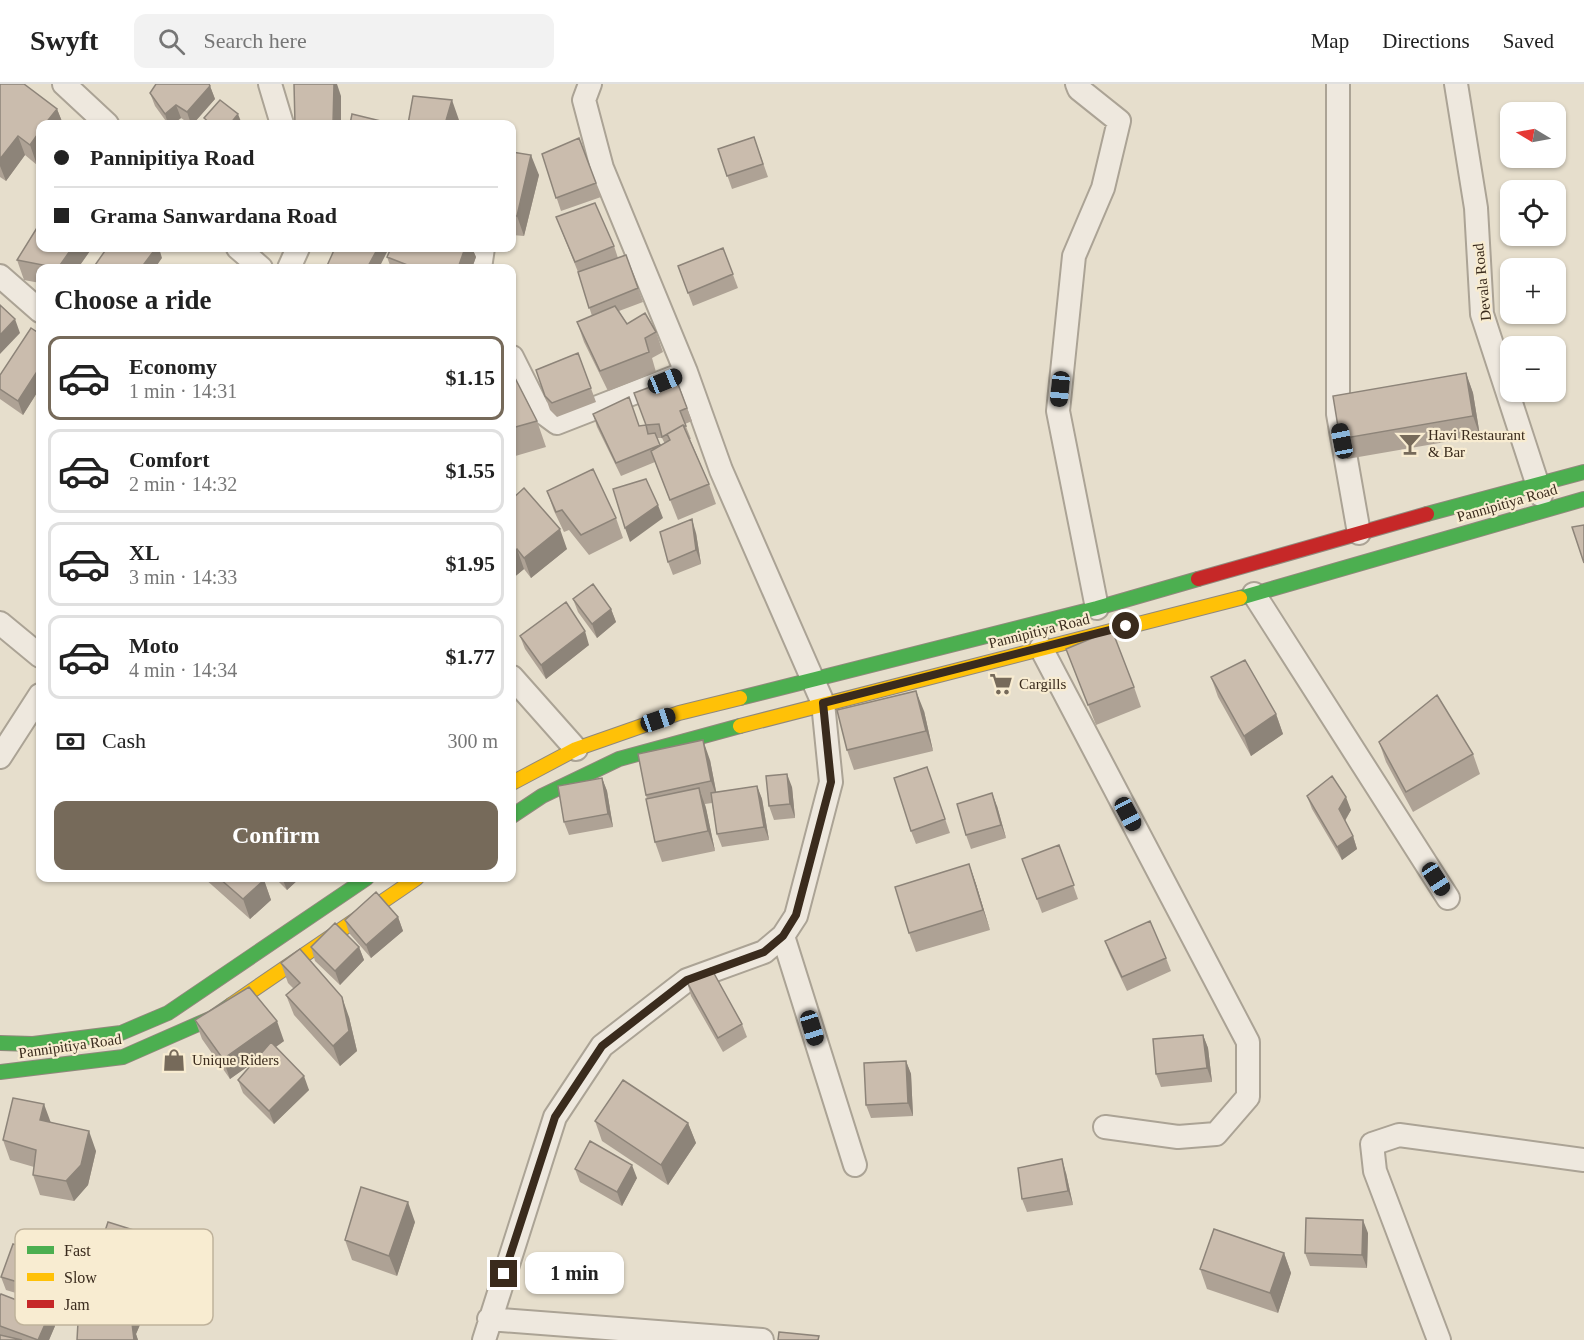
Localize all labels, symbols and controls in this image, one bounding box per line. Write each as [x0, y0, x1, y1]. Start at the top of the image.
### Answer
search box [134, 14, 554, 68]
text: Swyft [30, 25, 98, 56]
icon: search [155, 25, 188, 58]
text: Search here [203, 28, 307, 53]
text: Map [1311, 29, 1349, 53]
text: Directions [1382, 29, 1470, 53]
text: Saved [1503, 29, 1554, 53]
north arrow [1500, 102, 1566, 168]
map controls [1500, 102, 1566, 402]
text: Pannipitiya Road [90, 145, 254, 170]
button: locate [1500, 180, 1566, 246]
text: Grama Sanwardana Road [90, 203, 337, 228]
street label: Devala Road [1470, 242, 1494, 322]
button: + [1500, 258, 1566, 324]
text: Choose a ride [54, 285, 212, 315]
button: − [1500, 336, 1566, 402]
icon: car [57, 351, 111, 405]
text: Economy [129, 354, 217, 379]
text: $1.15 [446, 365, 495, 390]
car [645, 366, 685, 396]
car [1049, 370, 1071, 408]
text: 1 min · 14:31 [129, 380, 237, 402]
car [1330, 422, 1354, 460]
place label: Havi Restaurant & Bar [1428, 427, 1526, 460]
bar icon: Havi Restaurant & Bar [1397, 431, 1423, 457]
icon: car [57, 444, 111, 498]
text: Comfort [129, 447, 210, 472]
text: $1.55 [446, 458, 495, 483]
text: 2 min · 14:32 [129, 473, 237, 495]
street label: Pannipitiya Road [1455, 481, 1560, 525]
icon: car [57, 537, 111, 591]
text: XL [129, 540, 160, 565]
text: $1.95 [446, 551, 495, 576]
text: 3 min · 14:33 [129, 566, 237, 588]
street label: Pannipitiya Road [987, 611, 1092, 651]
route start [1112, 612, 1139, 639]
icon: car [57, 630, 111, 684]
text: Moto [129, 633, 179, 658]
text: $1.77 [446, 644, 495, 669]
text: 4 min · 14:34 [129, 659, 237, 681]
supermarket icon: Cargills [988, 671, 1014, 697]
place label: Cargills [1019, 676, 1066, 692]
car [638, 706, 678, 734]
icon: cash [54, 725, 87, 758]
text: Cash [102, 728, 146, 753]
text: 300 m [447, 730, 498, 752]
car [1112, 794, 1144, 834]
button: Confirm [54, 801, 498, 870]
car [1419, 859, 1453, 899]
car [798, 1008, 826, 1048]
street label: Pannipitiya Road [18, 1031, 123, 1061]
shop icon: Unique Riders [161, 1047, 187, 1073]
place label: Unique Riders [192, 1052, 279, 1068]
legend [15, 1229, 213, 1325]
text: Fast [64, 1242, 91, 1259]
callout: 1 min [525, 1253, 624, 1295]
route end [490, 1260, 517, 1287]
text: 1 min [550, 1262, 599, 1284]
text: Slow [64, 1269, 97, 1286]
text: Jam [64, 1296, 90, 1313]

